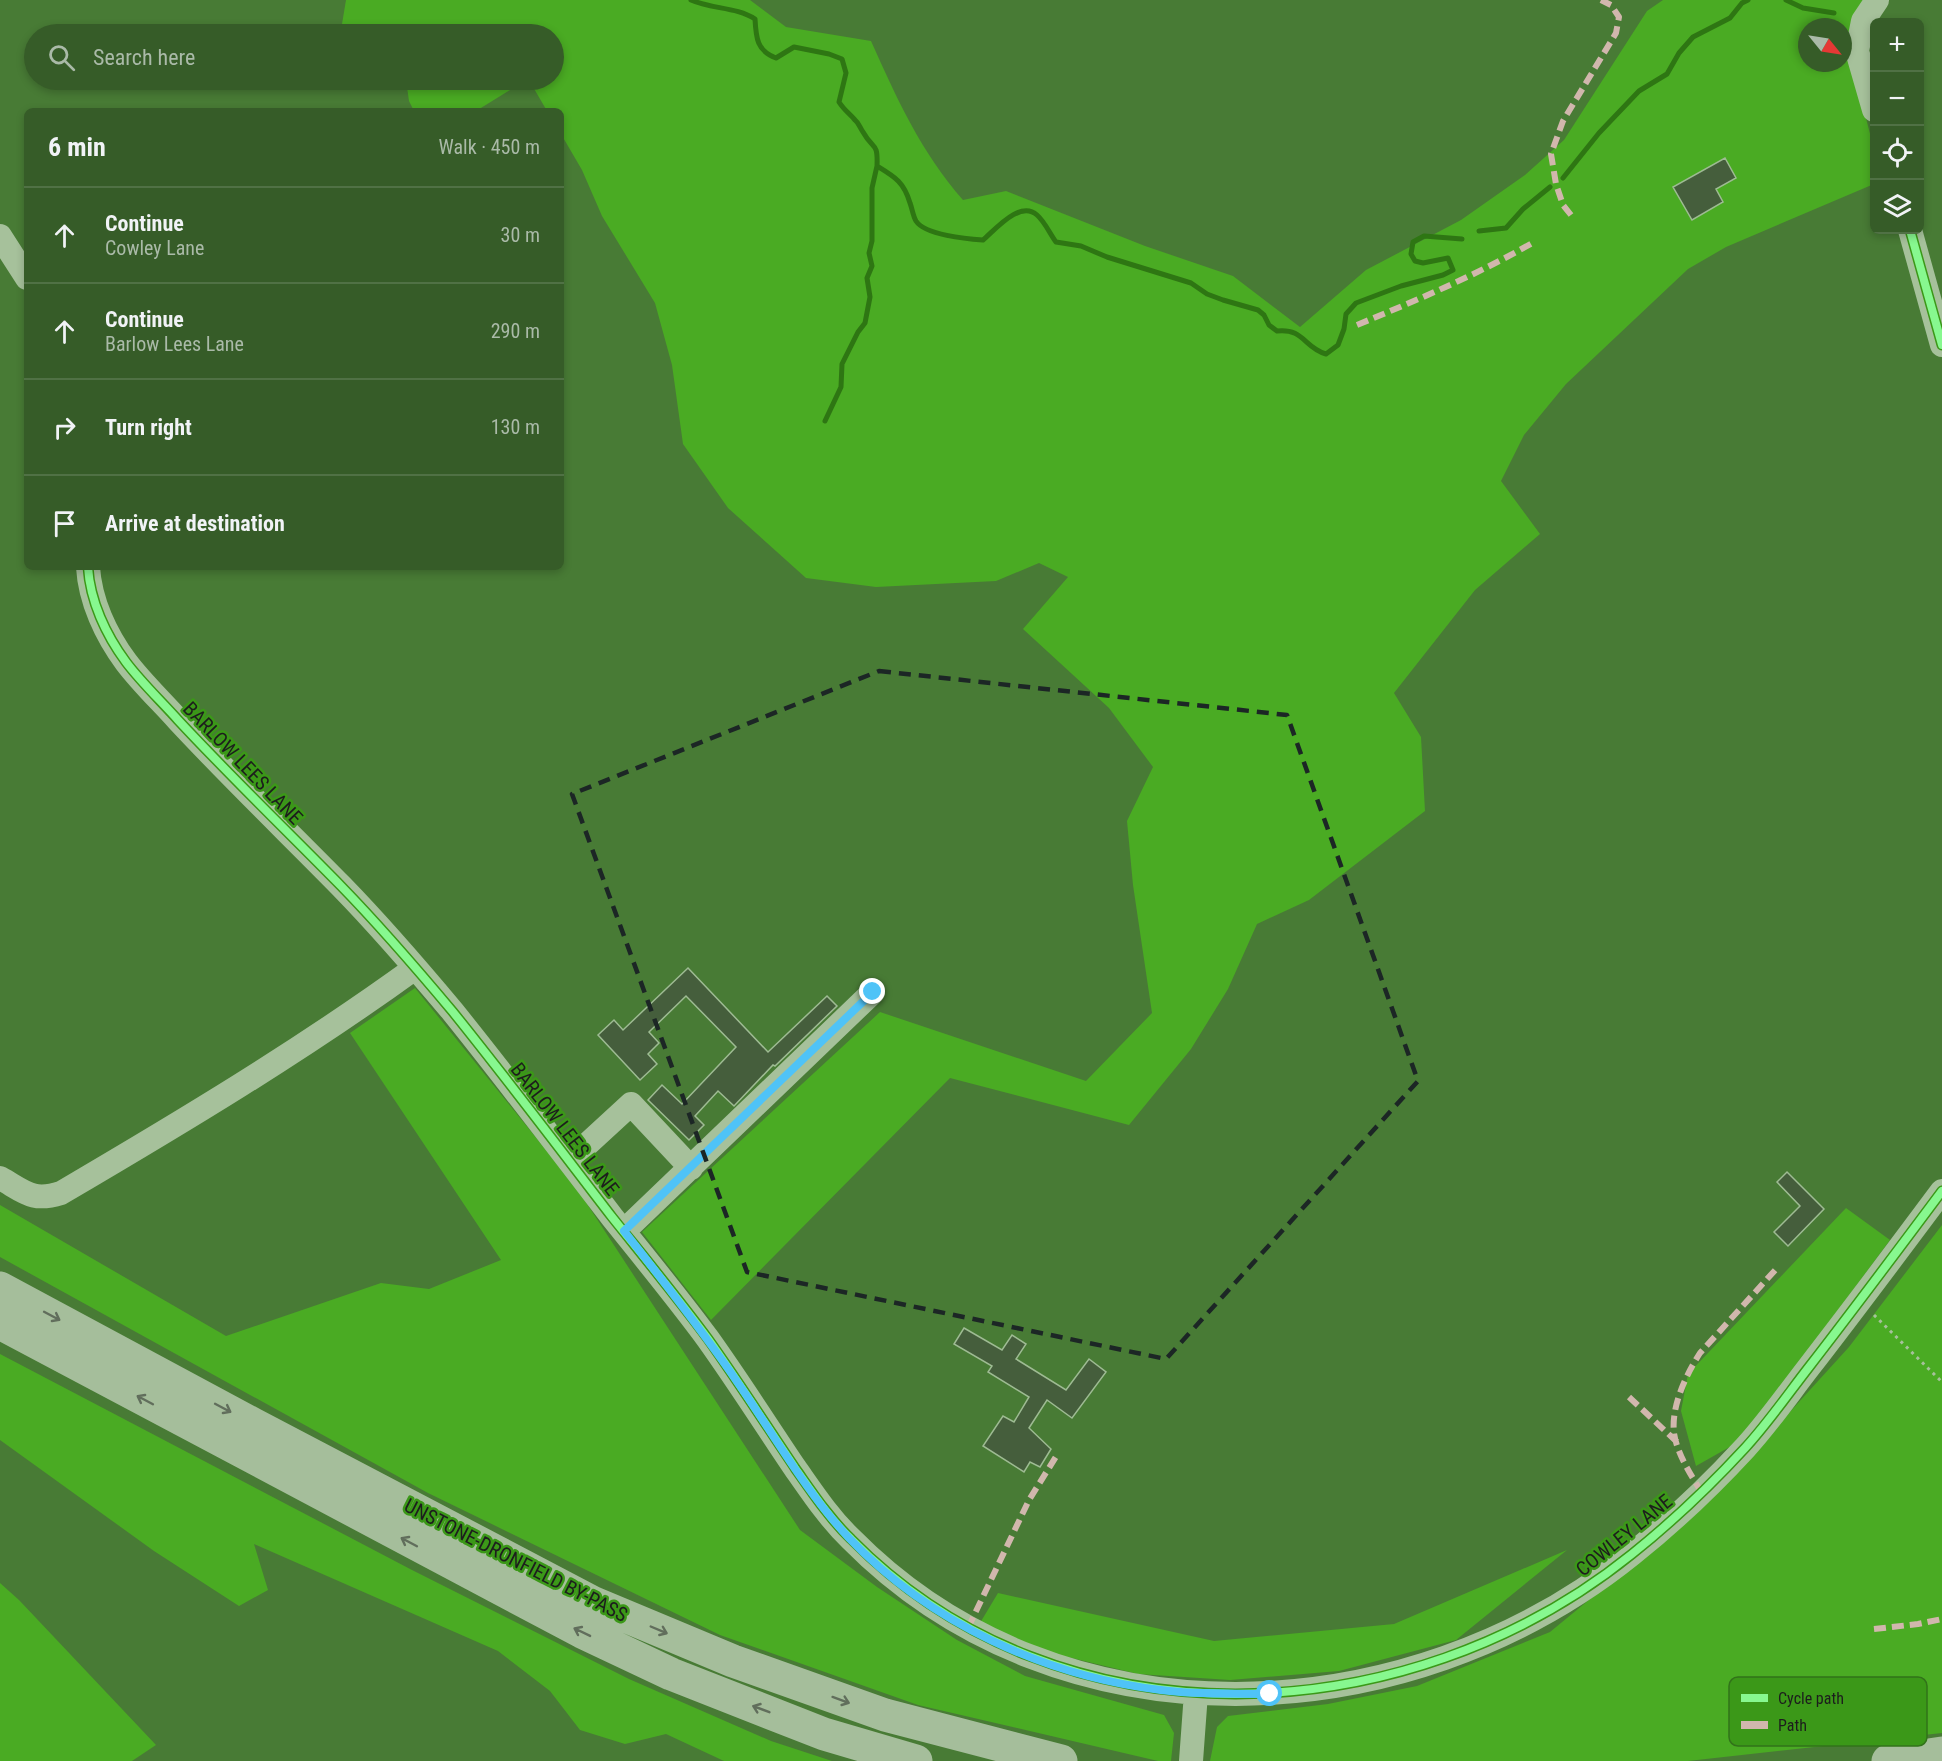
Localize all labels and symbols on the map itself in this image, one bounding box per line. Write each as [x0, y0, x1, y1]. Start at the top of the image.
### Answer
north arrow [1798, 18, 1852, 72]
street label: BARLOW LEES LANE [178, 696, 308, 830]
route end [859, 978, 885, 1004]
street label: BARLOW LEES LANE [506, 1058, 624, 1200]
one-way arrow [42, 1311, 60, 1322]
one-way arrow [136, 1394, 154, 1405]
one-way arrow [214, 1403, 232, 1414]
street label: COWLEY LANE [1571, 1489, 1677, 1581]
street label: UNSTONE-DRONFIELD BY-PASS [400, 1493, 632, 1627]
one-way arrow [401, 1536, 419, 1547]
one-way arrow [574, 1625, 592, 1637]
one-way arrow [649, 1625, 668, 1636]
legend [1729, 1677, 1927, 1746]
route start [1256, 1680, 1282, 1706]
text: Cycle path [1778, 1689, 1844, 1708]
one-way arrow [831, 1695, 850, 1706]
one-way arrow [752, 1703, 771, 1714]
text: Path [1778, 1716, 1807, 1735]

